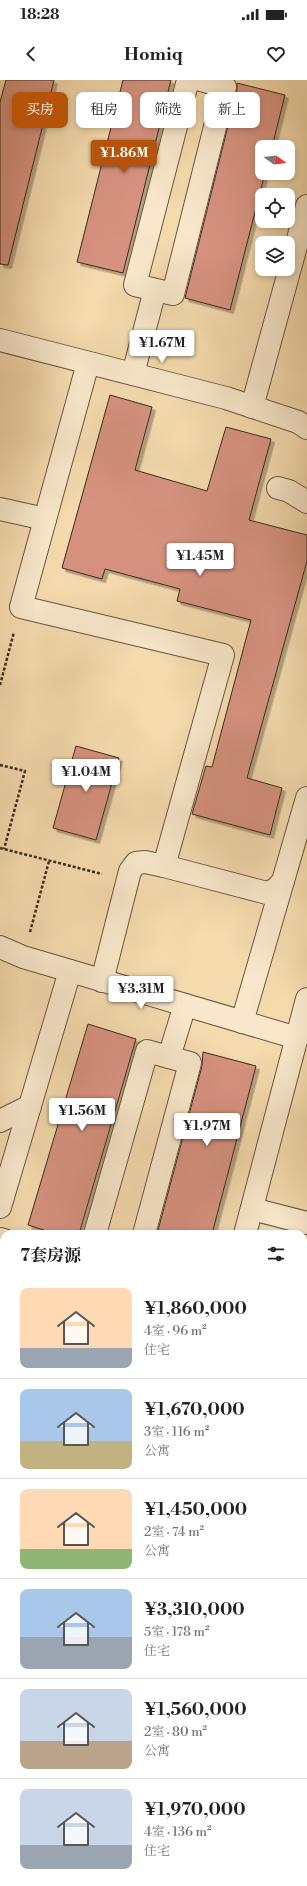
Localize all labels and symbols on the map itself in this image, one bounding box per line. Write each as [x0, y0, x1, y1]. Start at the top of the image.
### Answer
pin: ¥1.86M [91, 140, 157, 174]
north arrow [255, 140, 295, 180]
pin: ¥1.67M [129, 330, 195, 364]
pin: ¥1.45M [167, 543, 233, 577]
pin: ¥1.04M [53, 759, 119, 793]
pin: ¥3.31M [108, 976, 174, 1010]
pin: ¥1.56M [49, 1098, 115, 1132]
pin: ¥1.97M [174, 1113, 240, 1147]

